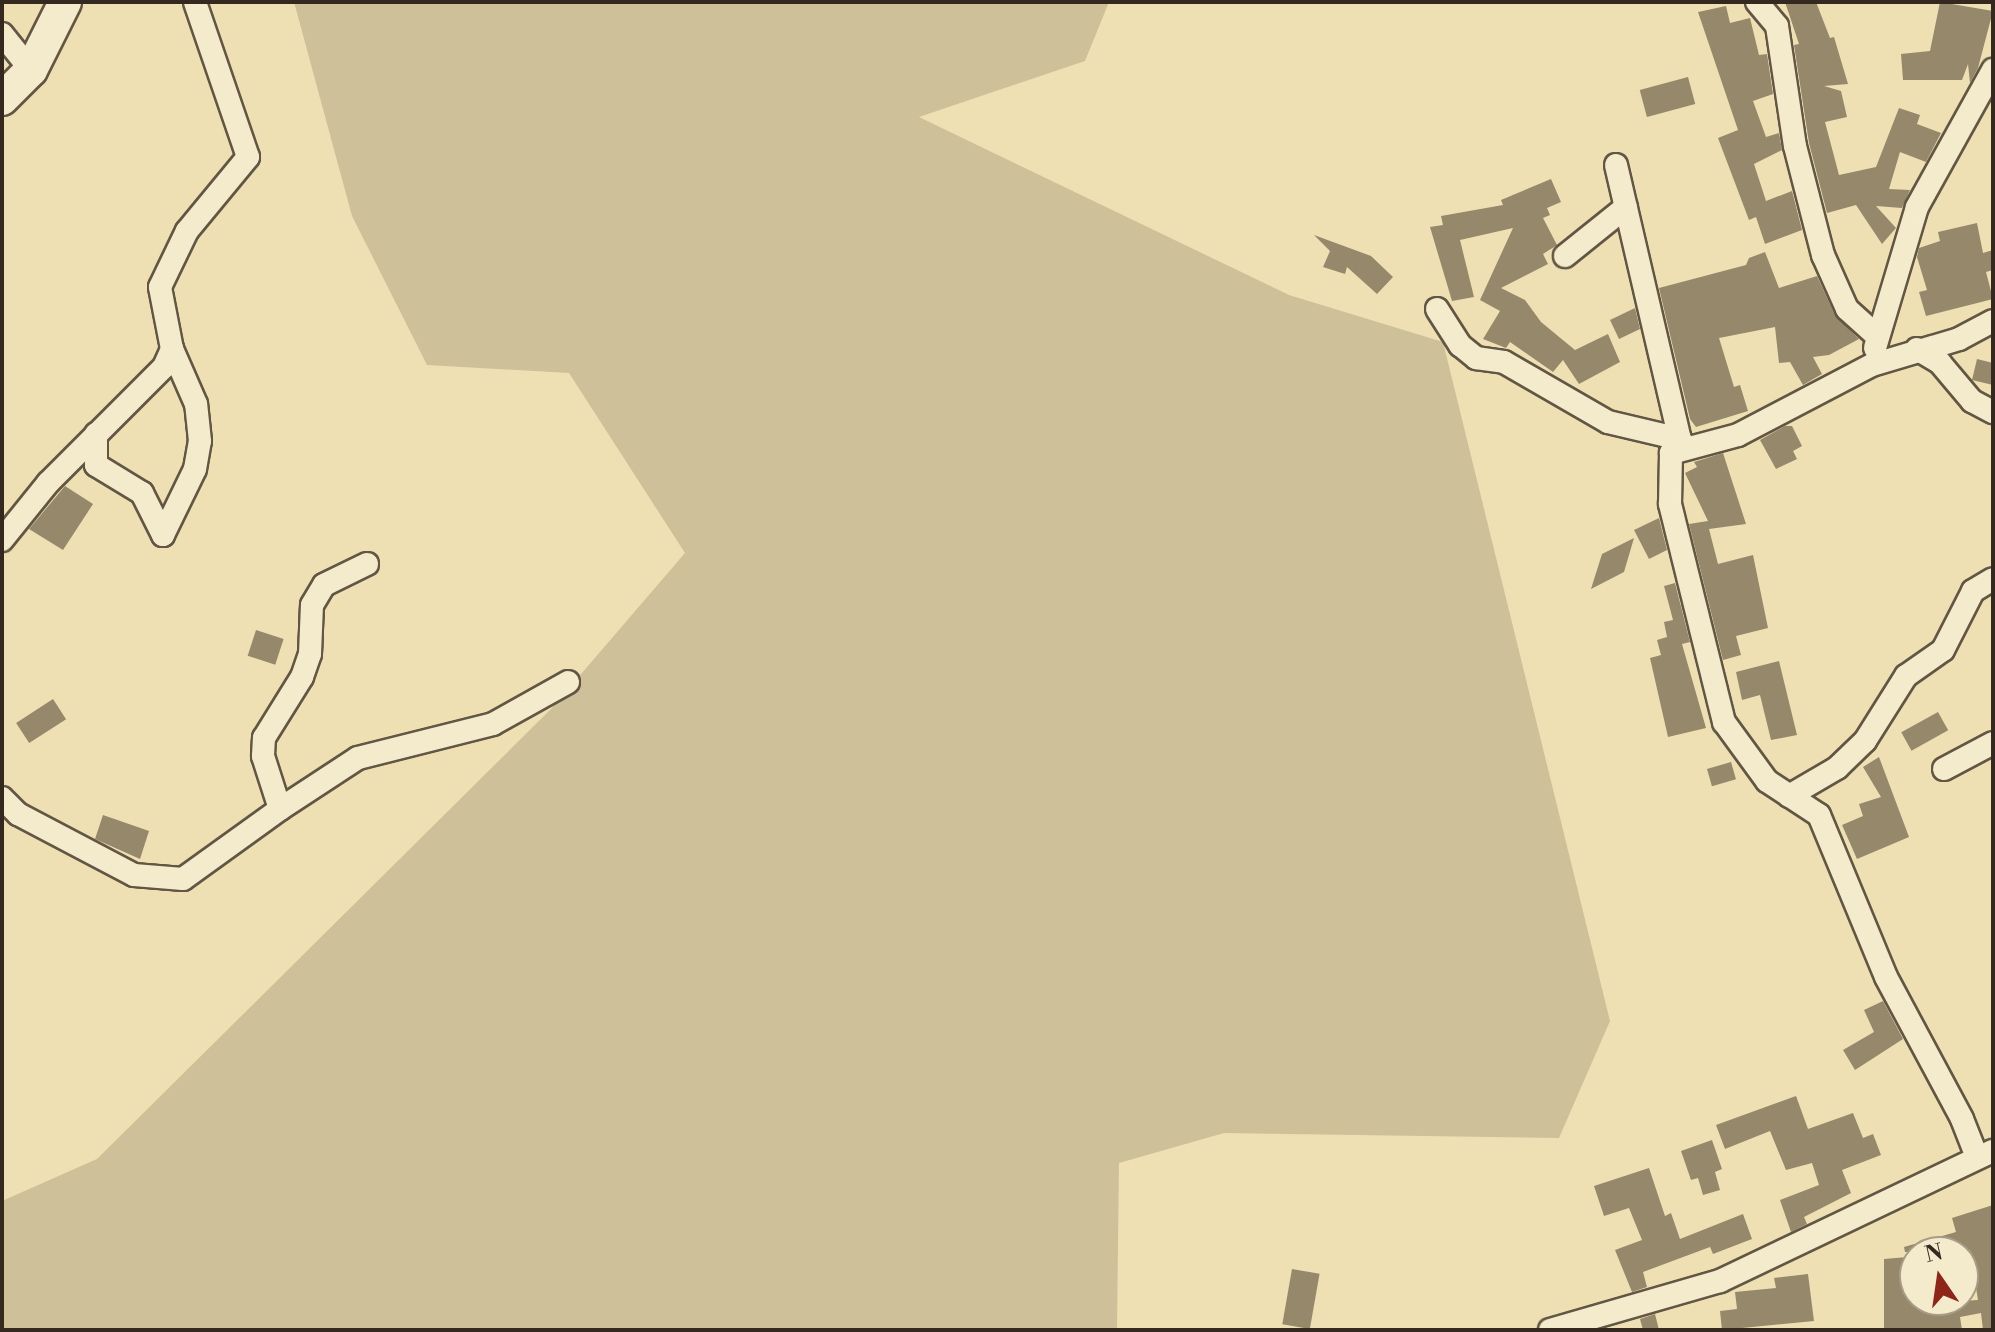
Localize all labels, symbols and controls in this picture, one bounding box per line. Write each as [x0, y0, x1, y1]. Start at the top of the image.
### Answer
north arrow [1899, 1236, 1979, 1316]
text: N [1922, 1239, 1945, 1269]

